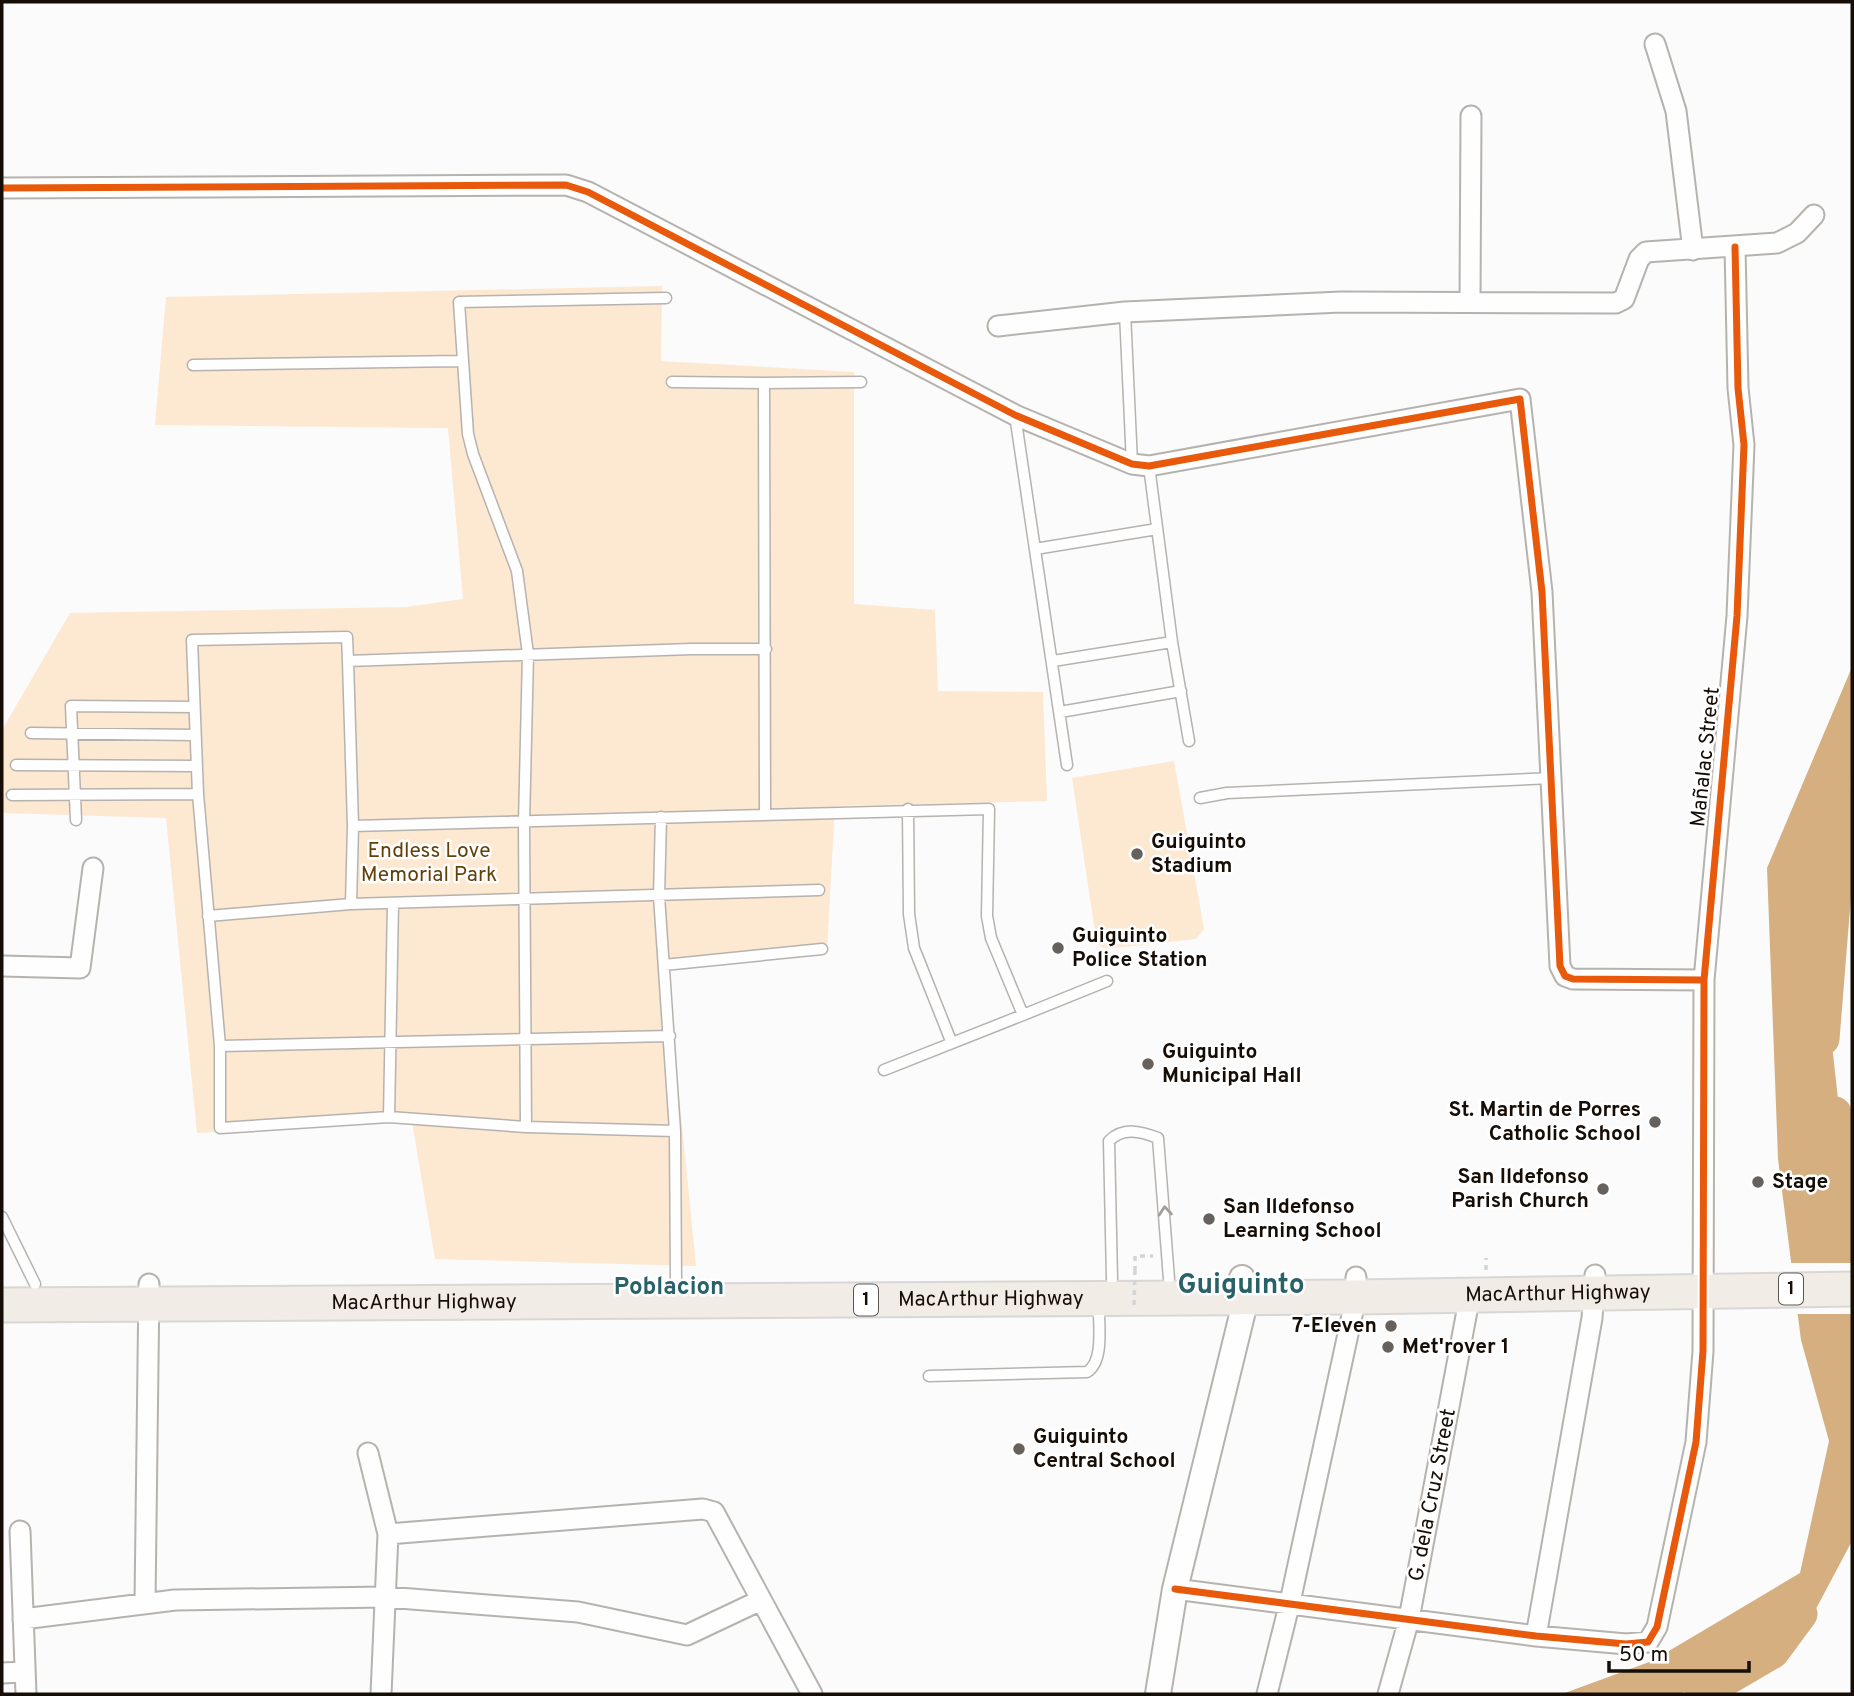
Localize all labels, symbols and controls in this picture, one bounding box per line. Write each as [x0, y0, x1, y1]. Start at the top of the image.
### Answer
street label: Mañalac Street [1685, 686, 1727, 828]
place label: Guiguinto Stadium [1151, 829, 1246, 880]
park label: Endless Love Memorial Park [361, 838, 497, 889]
marker: Guiguinto Stadium [1129, 846, 1145, 862]
place label: Guiguinto Police Station [1072, 923, 1207, 974]
marker: Guiguinto Police Station [1050, 940, 1066, 956]
place label: Guiguinto Municipal Hall [1162, 1039, 1302, 1090]
marker: Guiguinto Municipal Hall [1140, 1056, 1156, 1072]
place label: St. Martin de Porres Catholic School [1449, 1097, 1641, 1148]
marker: St. Martin de Porres Catholic School [1647, 1114, 1663, 1130]
place label: San Ildefonso Parish Church [1451, 1164, 1589, 1215]
place label: Stage [1772, 1169, 1828, 1196]
marker: Stage [1750, 1174, 1766, 1190]
marker: San Ildefonso Parish Church [1595, 1181, 1611, 1197]
place label: San Ildefonso Learning School [1223, 1194, 1382, 1245]
one-way arrow [1157, 1205, 1172, 1216]
marker: San Ildefonso Learning School [1201, 1211, 1217, 1227]
district label: Guiguinto [1177, 1268, 1305, 1304]
district label: Poblacion [614, 1273, 724, 1303]
road number: 1 [1779, 1274, 1803, 1304]
street label: MacArthur Highway [1465, 1279, 1651, 1309]
road number: 1 [854, 1284, 878, 1316]
street label: MacArthur Highway [898, 1285, 1084, 1313]
street label: MacArthur Highway [331, 1288, 517, 1317]
place label: 7-Eleven [1292, 1313, 1377, 1340]
marker: 7-Eleven [1383, 1318, 1399, 1334]
place label: Met'rover 1 [1402, 1334, 1509, 1361]
marker: Met'rover 1 [1380, 1339, 1396, 1355]
street label: G. dela Cruz Street [1403, 1406, 1463, 1584]
place label: Guiguinto Central School [1033, 1424, 1176, 1475]
marker: Guiguinto Central School [1011, 1441, 1027, 1457]
scale bar [1609, 1630, 1749, 1674]
text: 50 m [1619, 1642, 1668, 1669]

